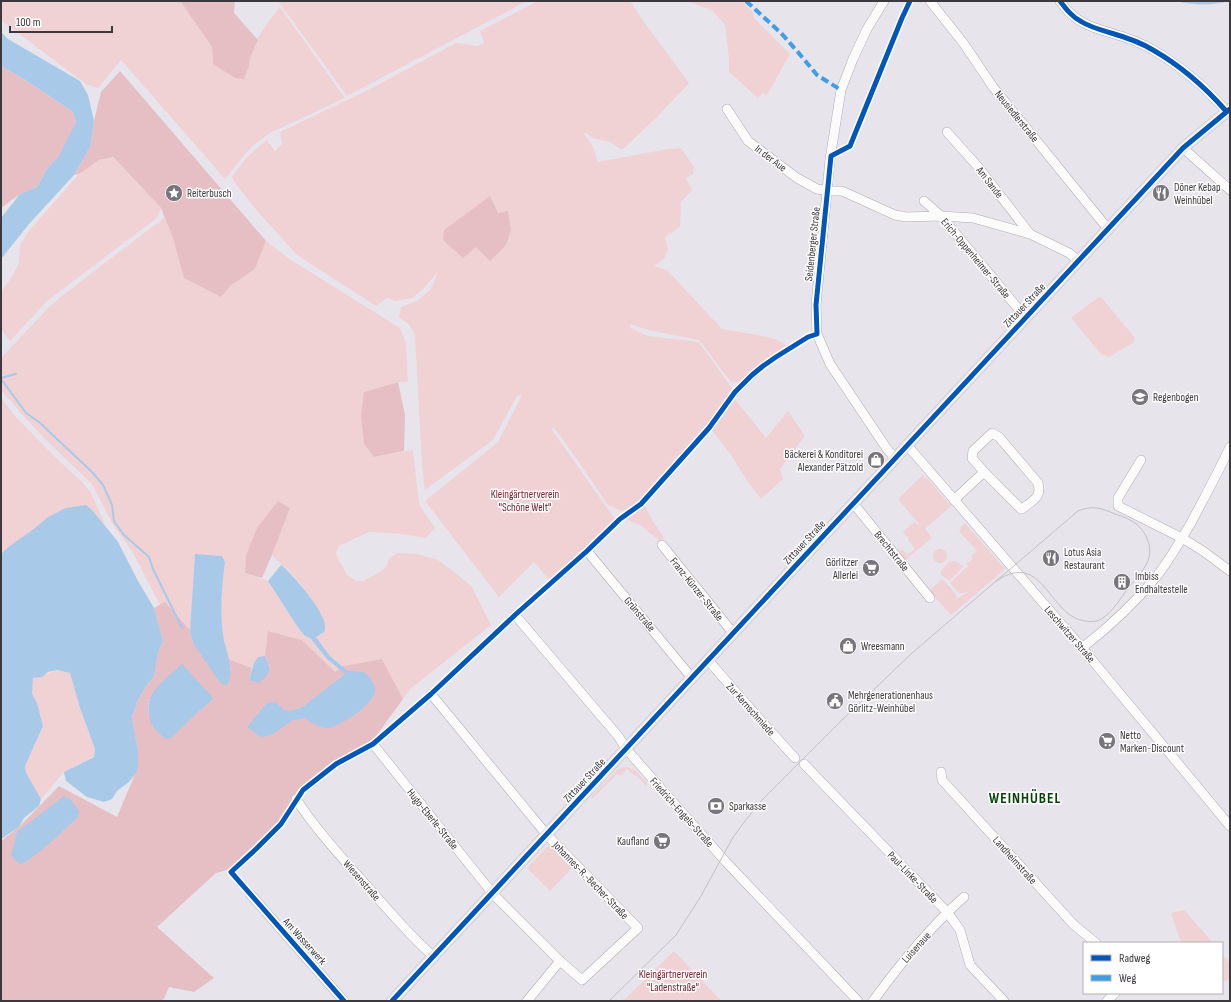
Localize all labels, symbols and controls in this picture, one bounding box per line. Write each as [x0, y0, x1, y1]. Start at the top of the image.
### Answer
scale bar [10, 8, 112, 34]
text: 100 m [16, 15, 41, 30]
street label: Neusiedlerstraße [992, 88, 1041, 145]
street label: In der Aue [752, 142, 789, 175]
street label: Am Sande [973, 163, 1006, 201]
place label: Döner Kebap Weinhübel [1174, 181, 1221, 207]
place icon: Reiterbusch [164, 183, 184, 203]
restaurant icon: Döner Kebap Weinhübel [1151, 183, 1171, 203]
place label: Reiterbusch [187, 187, 232, 200]
street label: Seidenberger Straße [802, 206, 823, 282]
street label: Erich-Oppenheimer-Straße [938, 216, 1013, 301]
street label: Zittauer Straße [1001, 281, 1048, 330]
school or university icon: Regenbogen [1130, 387, 1150, 407]
place label: Regenbogen [1153, 391, 1199, 404]
place label: Bäckerei & Konditorei Alexander Pätzold [785, 448, 863, 474]
shop icon: Bäckerei & Konditorei Alexander Pätzold [866, 450, 886, 470]
park label: Kleingärtnerverein "Schöne Welt" [491, 488, 560, 514]
street label: Zittauer Straße [781, 518, 828, 567]
street label: Brechtstraße [871, 528, 912, 574]
place label: Lotus Asia Restaurant [1064, 546, 1105, 572]
restaurant icon: Lotus Asia Restaurant [1041, 548, 1061, 568]
street label: Franz-Künzer-Straße [667, 555, 726, 624]
place label: Görlitzer Allerlei [826, 556, 858, 582]
supermarket icon: Görlitzer Allerlei [861, 558, 881, 578]
place label: Imbiss Endhaltestelle [1135, 570, 1188, 596]
building icon: Imbiss Endhaltestelle [1112, 572, 1132, 592]
street label: Grünstraße [621, 594, 658, 634]
street label: Leschwitzer Straße [1042, 603, 1098, 665]
shop icon: Wreesmann [838, 636, 858, 656]
place label: Wreesmann [861, 640, 905, 653]
street label: Zur Kernschmiede [724, 680, 778, 738]
place label: Mehrgenerationenhaus Görlitz-Weinhübel [848, 689, 933, 715]
public building icon: Mehrgenerationenhaus Görlitz-Weinhübel [825, 691, 845, 711]
place label: Netto Marken-Discount [1120, 729, 1185, 755]
supermarket icon: Netto Marken-Discount [1097, 731, 1117, 751]
street label: Zittauer Straße [561, 756, 608, 805]
street label: Friedrich-Engels-Straße [647, 775, 716, 850]
street label: Hugo-Eberle-Straße [404, 786, 461, 852]
district label: WEINHÜBEL [989, 789, 1061, 808]
bank icon: Sparkasse [706, 796, 726, 816]
place label: Sparkasse [729, 800, 766, 813]
supermarket icon: Kaufland [652, 831, 672, 851]
street label: Landheimstraße [990, 834, 1039, 887]
place label: Kaufland [617, 835, 649, 848]
street label: Johannes-R.-Becher-Straße [549, 838, 631, 922]
street label: Paul-Linke-Straße [885, 849, 941, 906]
street label: Wiesenstraße [340, 857, 383, 904]
street label: Am Wasserwerk [280, 915, 329, 968]
street label: Luisenaue [899, 929, 934, 965]
legend [1083, 942, 1223, 994]
text: Radweg [1119, 951, 1151, 966]
park label: Kleingärtnerverein "Ladenstraße" [639, 968, 708, 994]
text: Weg [1119, 971, 1136, 986]

